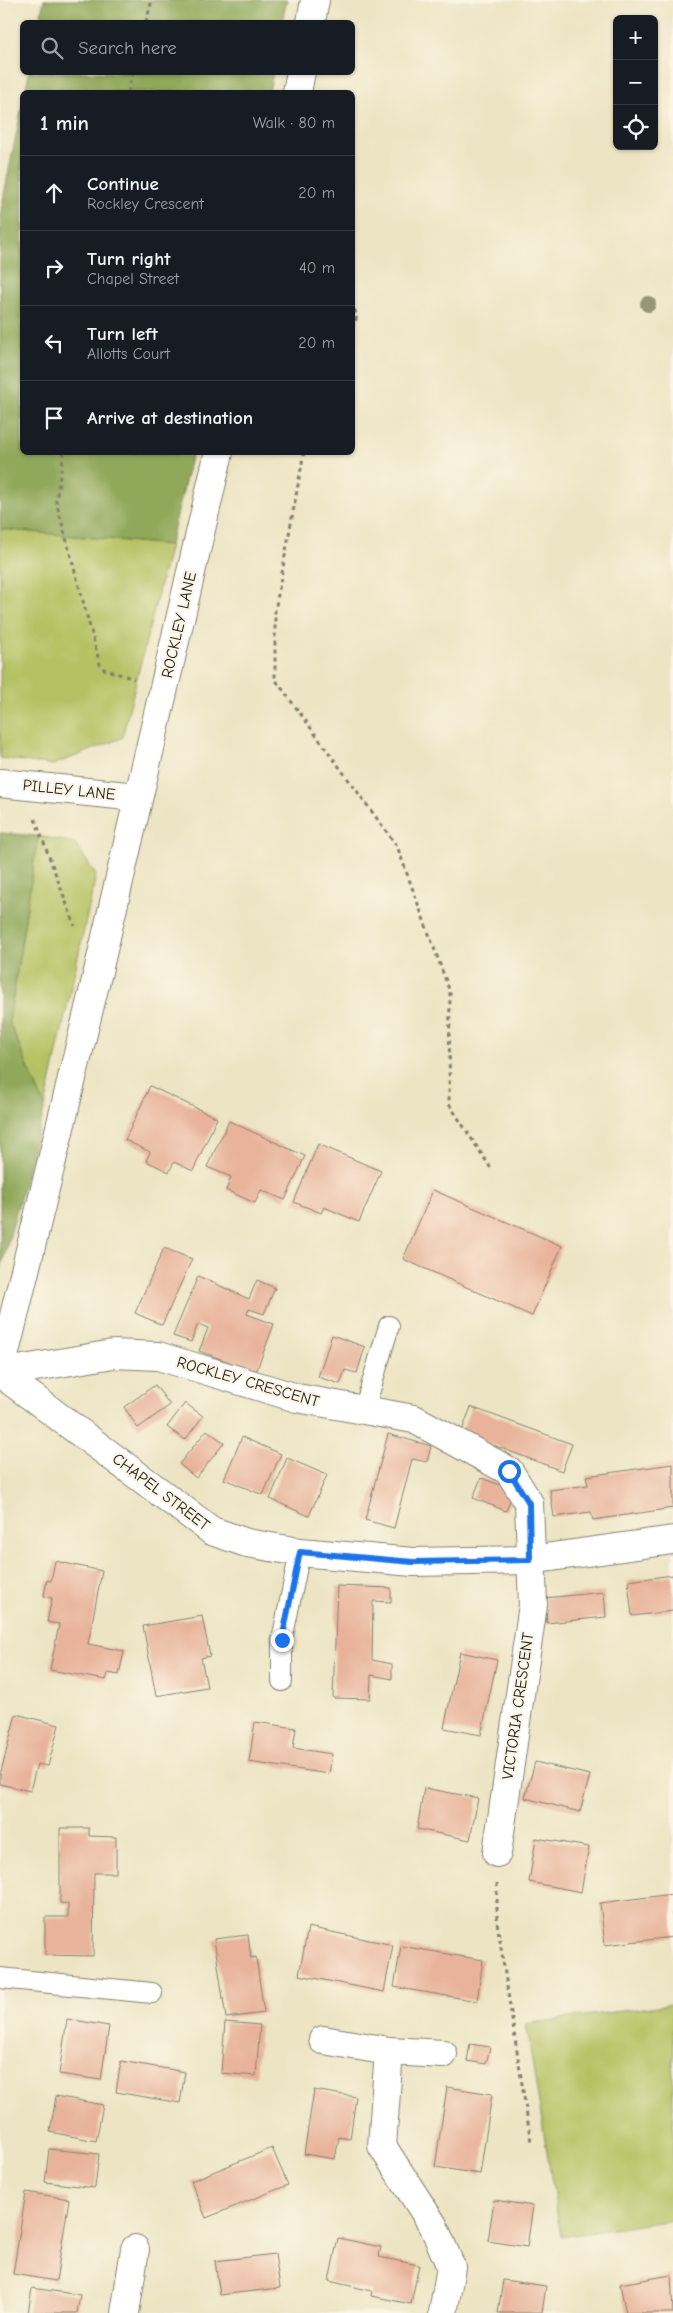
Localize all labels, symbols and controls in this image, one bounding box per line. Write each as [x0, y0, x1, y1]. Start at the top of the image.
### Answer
map controls [613, 15, 658, 150]
button: + [613, 15, 658, 60]
search box [20, 20, 355, 75]
icon: search [38, 34, 66, 62]
text: Search here [78, 37, 177, 59]
button: − [613, 60, 658, 105]
button: locate [613, 105, 658, 150]
text: 1 min [40, 111, 89, 135]
text: Walk · 80 m [253, 114, 335, 132]
text: Continue [87, 173, 159, 195]
icon: ahead [40, 179, 68, 207]
text: 20 m [298, 184, 335, 202]
text: Rockley Crescent [87, 195, 204, 213]
text: Turn right [87, 248, 171, 270]
icon: right [40, 254, 68, 282]
text: 40 m [299, 259, 335, 277]
text: Chapel Street [87, 270, 179, 288]
text: Turn left [87, 323, 158, 345]
icon: left [40, 329, 68, 357]
text: 20 m [298, 334, 335, 352]
text: Allotts Court [87, 345, 170, 363]
icon: arrive [40, 404, 68, 432]
text: Arrive at destination [87, 407, 253, 429]
street label: ROCKLEY LANE [158, 570, 200, 680]
street label: PILLEY LANE [22, 776, 117, 804]
street label: ROCKLEY CRESCENT [175, 1353, 322, 1411]
street label: CHAPEL STREET [109, 1450, 214, 1535]
route start [498, 1460, 521, 1483]
route end [271, 1629, 294, 1652]
street label: VICTORIA CRESCENT [499, 1631, 537, 1781]

